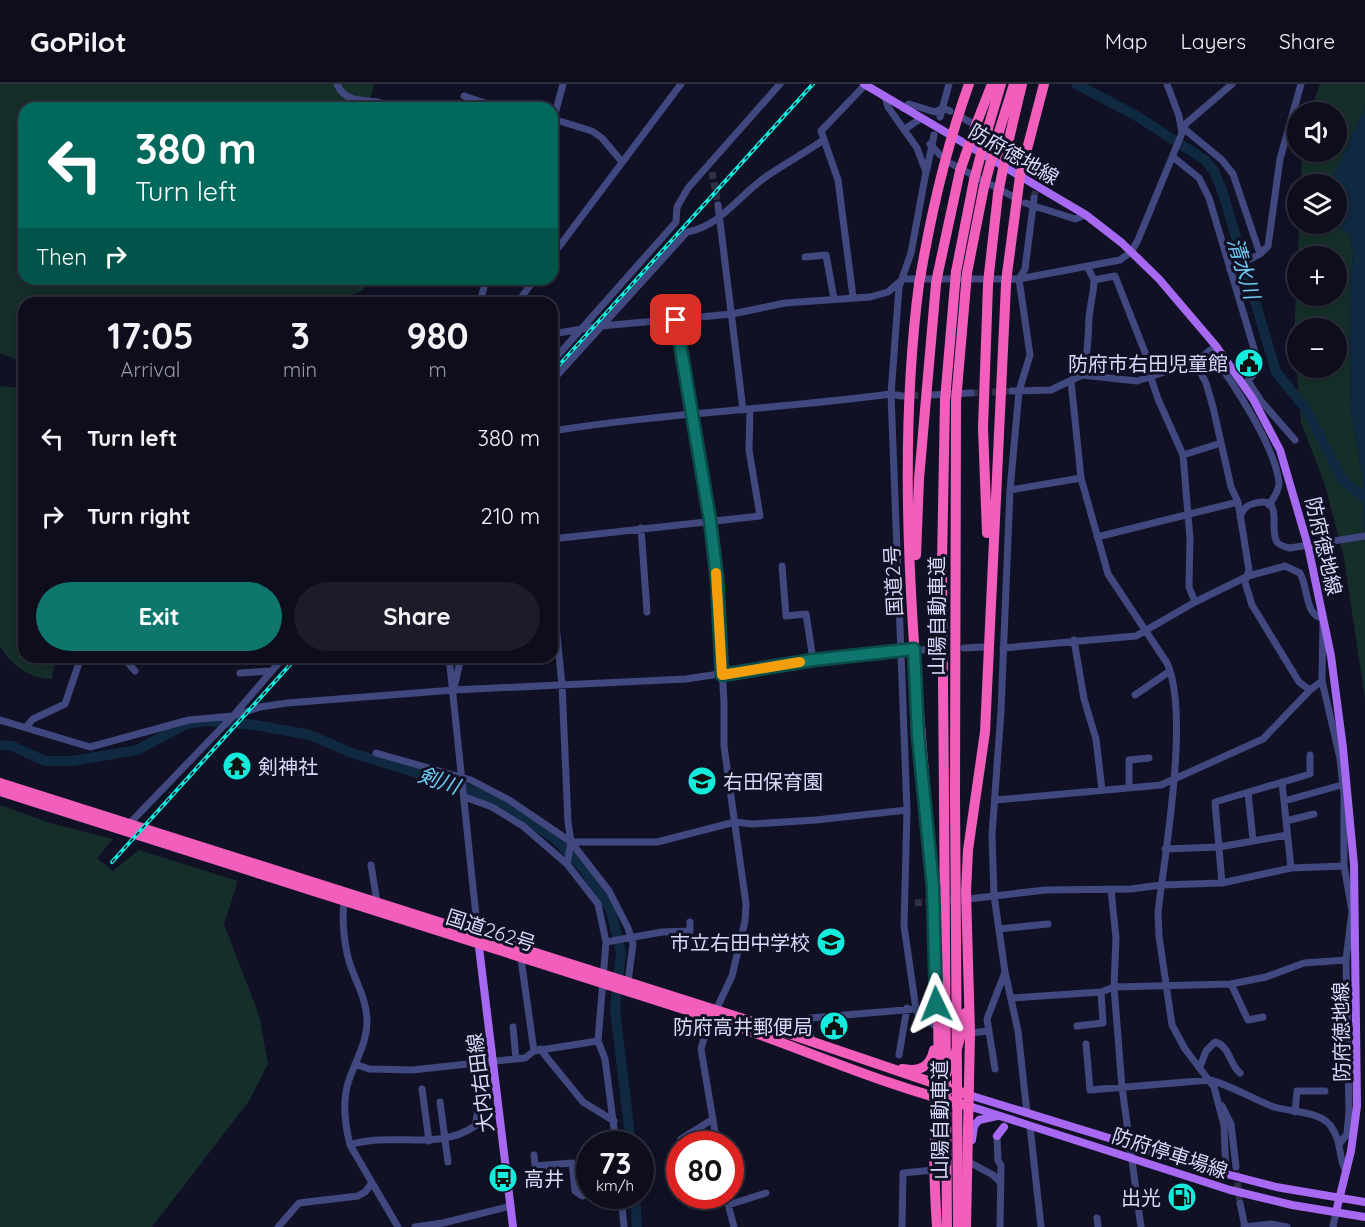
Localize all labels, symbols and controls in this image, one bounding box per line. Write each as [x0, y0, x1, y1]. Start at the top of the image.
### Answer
text: GoPilot [30, 24, 127, 59]
text: Map [1105, 28, 1148, 54]
text: Layers [1181, 28, 1246, 54]
text: Share [1279, 28, 1335, 54]
map controls [1287, 102, 1347, 378]
button: sound [1287, 102, 1347, 162]
street label: 防府徳地線 [964, 118, 1064, 190]
text: 380 m [135, 122, 257, 175]
icon: left [36, 126, 114, 204]
text: Turn left [135, 174, 237, 208]
button: layers [1287, 174, 1347, 234]
water label: 清水川 [1222, 234, 1266, 304]
icon: right [99, 240, 132, 273]
text: Then [36, 243, 87, 271]
button: + [1287, 246, 1347, 306]
pin [650, 294, 701, 345]
icon: arrive [659, 303, 692, 336]
text: 17:05 [107, 313, 194, 358]
text: 3 [290, 313, 310, 358]
text: 980 [406, 313, 469, 358]
button: − [1287, 318, 1347, 378]
public building icon: 防府市右田児童館 [1233, 347, 1265, 379]
place label: 防府市右田児童館 [1068, 351, 1228, 376]
text: Arrival [121, 357, 180, 382]
text: min [283, 357, 317, 382]
text: m [428, 357, 447, 382]
icon: left [36, 422, 69, 455]
text: Turn left [87, 424, 177, 452]
text: 380 m [477, 424, 540, 452]
street label: 防府徳地線 [1301, 494, 1347, 598]
icon: right [36, 500, 69, 533]
text: Turn right [87, 502, 191, 530]
text: 210 m [481, 502, 540, 530]
street label: 国道2号 [879, 545, 907, 617]
street label: 山陽自動車道 [924, 556, 949, 676]
button: Exit [36, 582, 282, 651]
button: Share [294, 582, 540, 651]
temple icon: 剣神社 [221, 750, 253, 782]
place label: 剣神社 [258, 754, 318, 779]
water label: 剣川 [415, 761, 465, 800]
school or university icon: 右田保育園 [686, 765, 718, 797]
place label: 右田保育園 [723, 769, 823, 794]
street label: 国道262号 [443, 904, 539, 956]
school or university icon: 市立右田中学校 [815, 926, 847, 958]
place label: 市立右田中学校 [670, 930, 810, 955]
position arrow [904, 972, 968, 1036]
street label: 防府徳地線 [1328, 982, 1354, 1082]
public building icon: 防府高井郵便局 [818, 1010, 850, 1042]
place label: 防府高井郵便局 [673, 1014, 813, 1039]
street label: 大内右田線 [461, 1032, 499, 1134]
street label: 山陽自動車道 [927, 1060, 952, 1180]
street label: 防府停車場線 [1109, 1123, 1231, 1183]
speed limit sign: 80 [666, 1131, 744, 1209]
text: 73 [599, 1144, 631, 1182]
bus stop icon: 高井 [487, 1162, 519, 1194]
place label: 高井 [524, 1166, 564, 1191]
text: km/h [596, 1176, 634, 1195]
fuel station icon: 出光 [1166, 1181, 1198, 1213]
place label: 出光 [1121, 1185, 1161, 1210]

